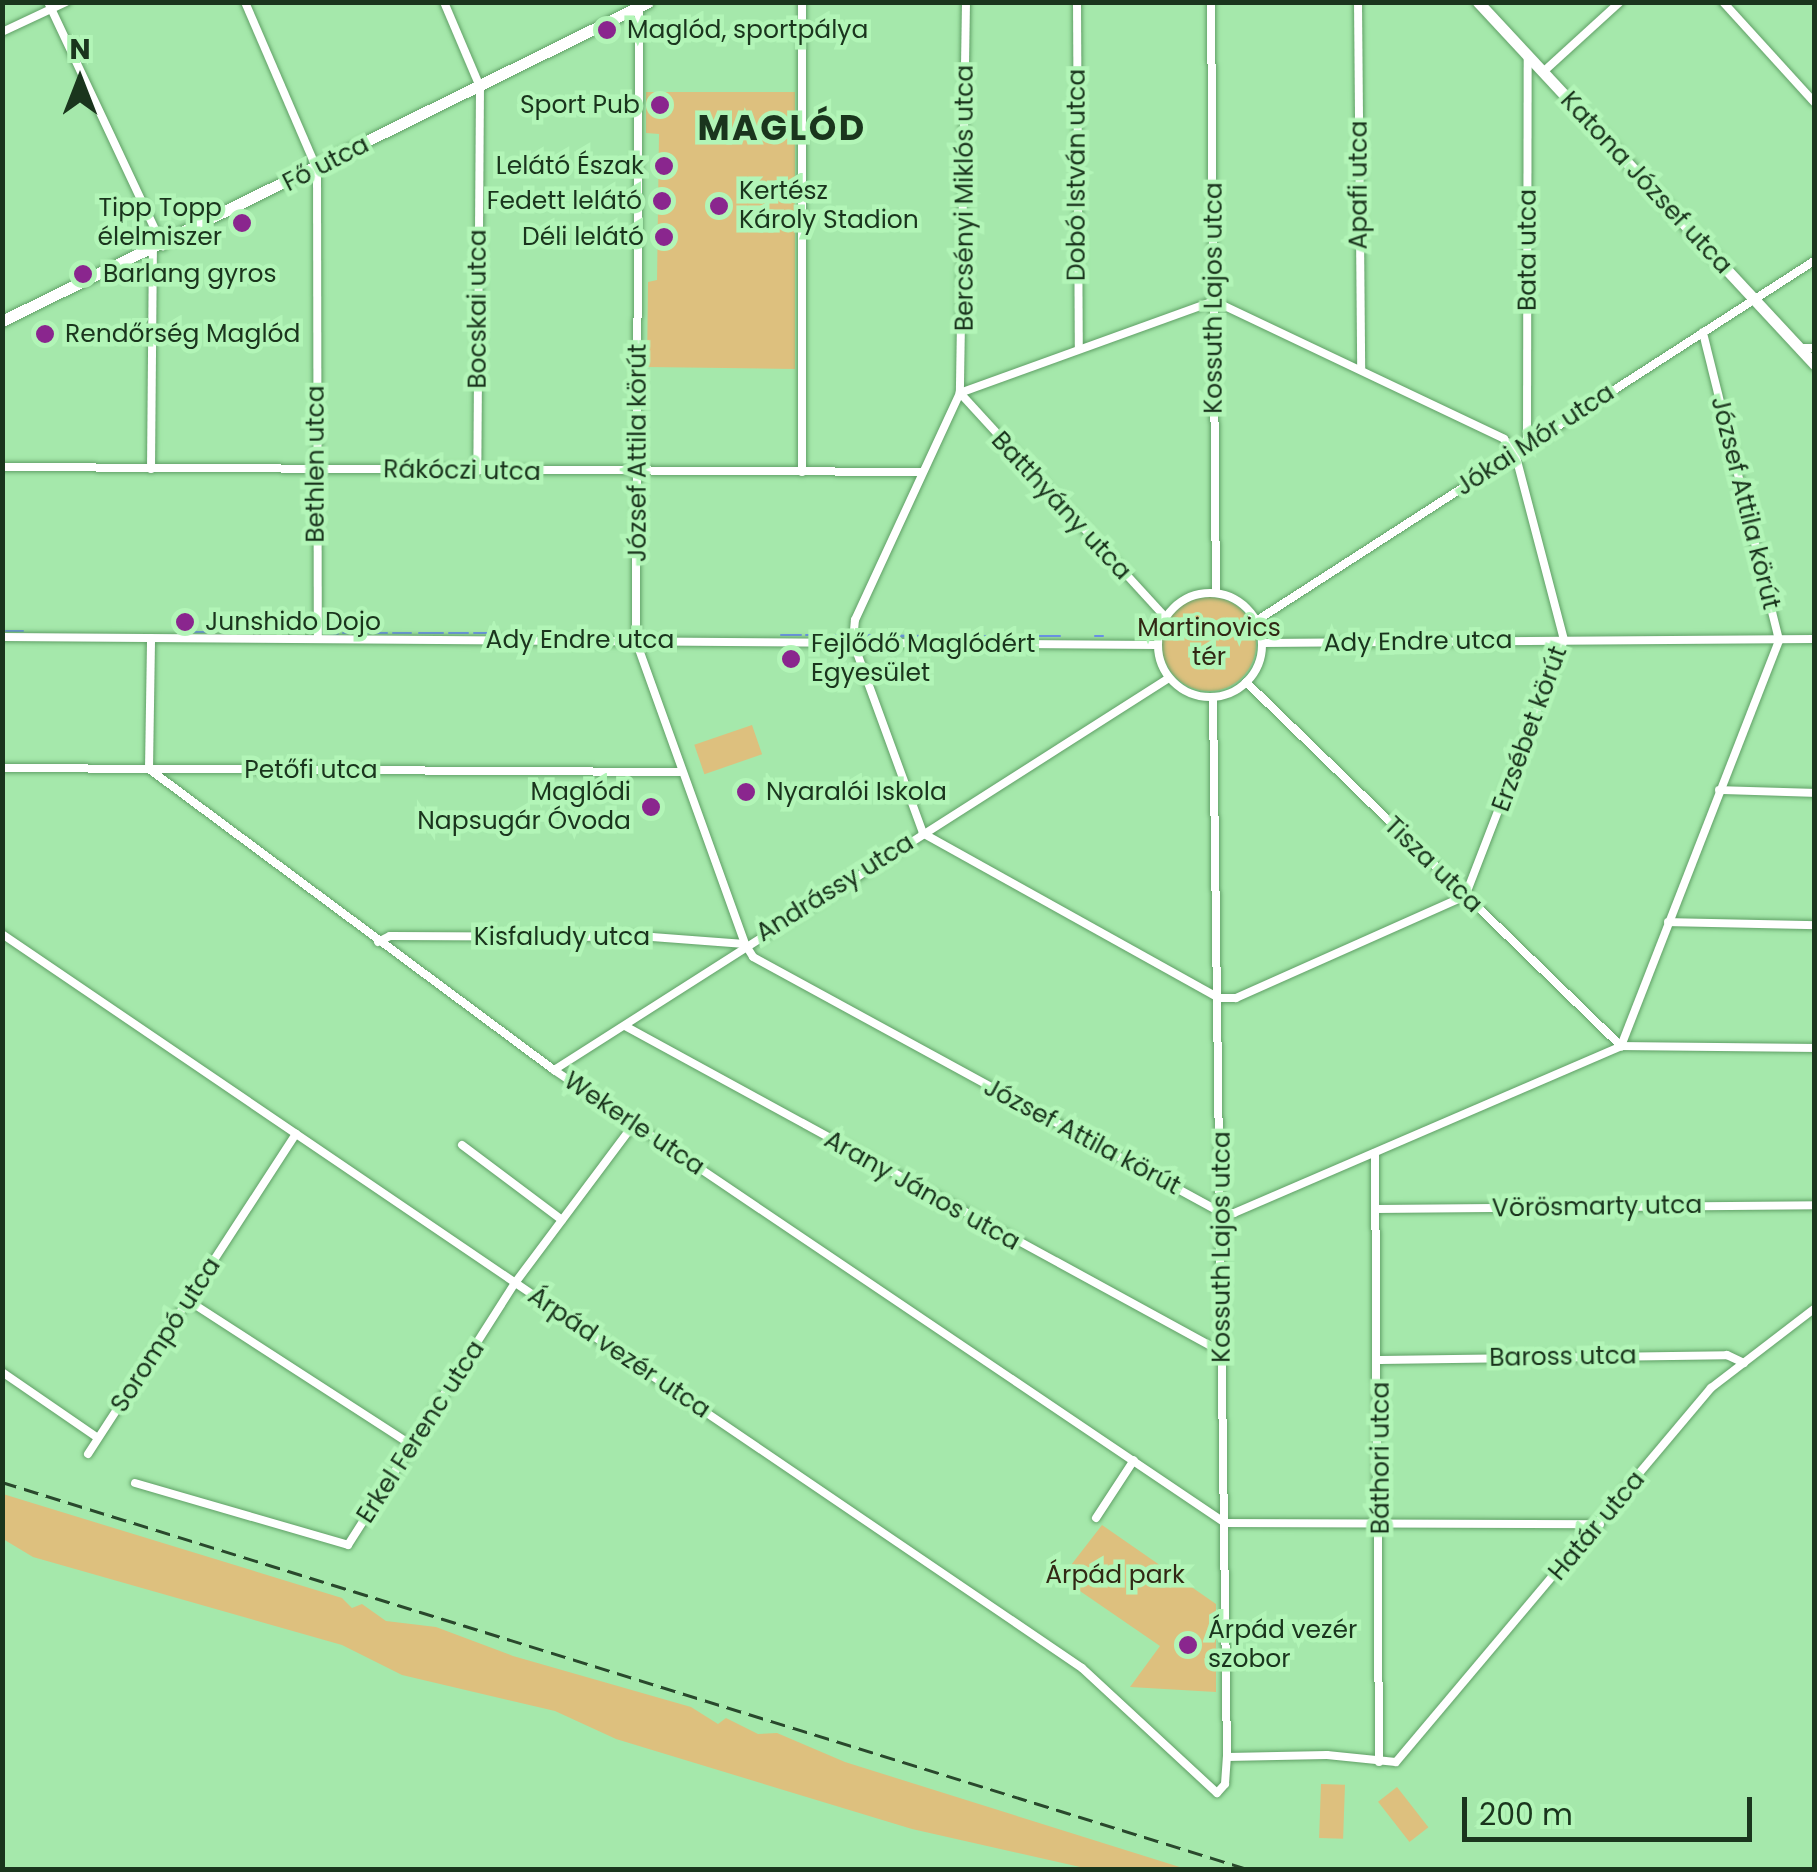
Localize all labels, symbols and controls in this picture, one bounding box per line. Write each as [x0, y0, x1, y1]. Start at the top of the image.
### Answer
place label: Maglód, sportpálya [627, 15, 868, 45]
marker: Maglód, sportpálya [596, 19, 618, 41]
north arrow [30, 30, 130, 130]
text: N [69, 30, 91, 69]
street label: Bercsényi Miklós utca [950, 65, 980, 331]
street label: Dobó István utca [1062, 69, 1092, 281]
street label: Katona József utca [1554, 86, 1738, 280]
place label: Sport Pub [520, 90, 640, 120]
marker: Sport Pub [649, 94, 671, 116]
district label: MAGLÓD [697, 107, 867, 149]
street label: Apafi utca [1344, 121, 1374, 249]
street label: Fő utca [278, 130, 374, 198]
place label: Lelátó Észak [496, 151, 644, 181]
marker: Lelátó Észak [653, 155, 675, 177]
place label: Kertész Károly Stadion [739, 177, 919, 236]
street label: Kossuth Lajos utca [1199, 182, 1229, 414]
place label: Fedett lelátó [487, 186, 642, 216]
street label: Bata utca [1513, 189, 1543, 311]
marker: Fedett lelátó [651, 190, 673, 212]
place label: Tipp Topp élelmiszer [98, 194, 222, 253]
marker: Kertész Károly Stadion [708, 195, 730, 217]
marker: Tipp Topp élelmiszer [231, 212, 253, 234]
place label: Déli lelátó [522, 222, 644, 252]
marker: Déli lelátó [653, 226, 675, 248]
street label: Bocskai utca [463, 229, 493, 389]
place label: Barlang gyros [103, 259, 277, 289]
marker: Barlang gyros [72, 263, 94, 285]
place label: Rendőrség Maglód [65, 319, 300, 349]
marker: Rendőrség Maglód [34, 323, 56, 345]
street label: József Attila körút [623, 344, 653, 562]
street label: Jókai Mór utca [1450, 378, 1620, 502]
street label: Bethlen utca [301, 385, 331, 543]
street label: József Attila körút [1704, 393, 1786, 613]
street label: Batthyány utca [985, 426, 1137, 586]
street label: Rákóczi utca [383, 455, 541, 487]
place label: Junshido Dojo [205, 607, 381, 637]
marker: Junshido Dojo [174, 611, 196, 633]
park label: Martinovics tér [1137, 614, 1281, 673]
street label: Ady Endre utca [486, 625, 674, 655]
street label: Ady Endre utca [1323, 625, 1513, 659]
place label: Fejlődő Maglódért Egyesület [811, 630, 1035, 689]
street label: Erzsébet körút [1486, 642, 1574, 816]
marker: Fejlődő Maglódért Egyesület [780, 648, 802, 670]
street label: Petőfi utca [244, 755, 378, 785]
place label: Nyaralói Iskola [766, 777, 947, 807]
place label: Maglódi Napsugár Óvoda [417, 778, 631, 837]
marker: Nyaralói Iskola [735, 781, 757, 803]
marker: Maglódi Napsugár Óvoda [640, 796, 662, 818]
street label: Tisza utca [1378, 811, 1488, 919]
street label: Andrássy utca [751, 828, 919, 948]
street label: Kisfaludy utca [474, 922, 650, 952]
street label: Wekerle utca [558, 1066, 710, 1182]
street label: József Attila körút [979, 1073, 1185, 1201]
street label: Arany János utca [819, 1125, 1025, 1257]
street label: Kossuth Lajos utca [1207, 1131, 1237, 1363]
street label: Vörösmarty utca [1492, 1190, 1702, 1224]
street label: Sorompó utca [105, 1252, 227, 1418]
street label: Árpád vezér utca [522, 1281, 716, 1425]
street label: Erkel Ferenc utca [351, 1335, 491, 1529]
street label: Baross utca [1489, 1341, 1637, 1373]
street label: Báthori utca [1366, 1382, 1396, 1534]
street label: Határ utca [1543, 1465, 1651, 1587]
park label: Árpád park [1045, 1560, 1185, 1590]
place label: Árpád vezér szobor [1208, 1616, 1357, 1675]
marker: Árpád vezér szobor [1177, 1634, 1199, 1656]
scale bar [1467, 1777, 1757, 1839]
text: 200 m [1479, 1793, 1573, 1836]

